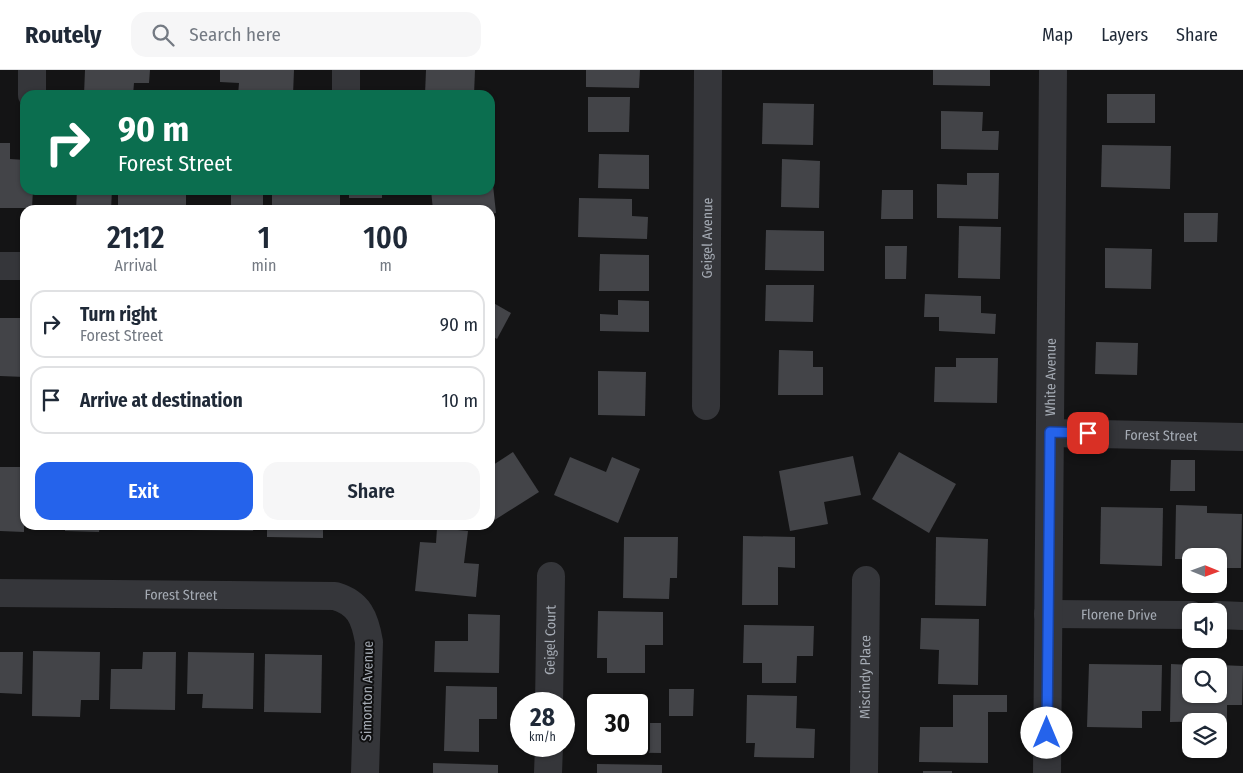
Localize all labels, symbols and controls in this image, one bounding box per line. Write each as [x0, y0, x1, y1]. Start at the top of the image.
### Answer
search box [131, 12, 481, 57]
text: Routely [25, 21, 101, 49]
icon: search [149, 21, 177, 49]
text: Search here [189, 23, 281, 46]
text: Map [1042, 24, 1073, 46]
text: Layers [1101, 24, 1148, 46]
text: Share [1176, 24, 1218, 46]
text: 90 m [118, 108, 189, 150]
icon: right [35, 110, 100, 175]
text: Forest Street [118, 150, 232, 177]
street label: Geigel Avenue [699, 197, 716, 279]
text: 21:12 [107, 220, 165, 256]
text: 1 [258, 220, 270, 256]
text: 100 [363, 220, 408, 256]
text: Arrival [115, 256, 157, 275]
text: min [252, 256, 276, 275]
text: m [380, 256, 392, 275]
text: Turn right [80, 303, 157, 326]
icon: right [37, 310, 65, 338]
text: 90 m [440, 313, 478, 336]
text: Forest Street [80, 326, 163, 345]
street label: White Avenue [1042, 338, 1060, 416]
icon: arrive [37, 386, 65, 414]
text: Arrive at destination [80, 389, 243, 412]
text: 10 m [442, 389, 478, 412]
pin [1067, 412, 1109, 454]
icon: arrive [1074, 419, 1102, 447]
street label: Forest Street [1124, 427, 1198, 445]
button: Exit [35, 462, 253, 520]
button: Share [263, 462, 480, 520]
north arrow [1182, 548, 1228, 592]
map controls [1182, 548, 1227, 758]
street label: Forest Street [145, 586, 218, 604]
button: sound [1182, 603, 1227, 648]
street label: Geigel Court [541, 605, 560, 675]
street label: Florene Drive [1081, 606, 1157, 624]
street label: Miscindy Place [857, 635, 874, 719]
street label: Simonton Avenue [358, 641, 377, 741]
button: search [1182, 658, 1227, 703]
speed limit sign: 30 [585, 692, 650, 757]
text: 28 [530, 703, 555, 733]
position arrow [1020, 706, 1072, 758]
button: layers [1182, 713, 1227, 758]
text: km/h [529, 730, 556, 744]

